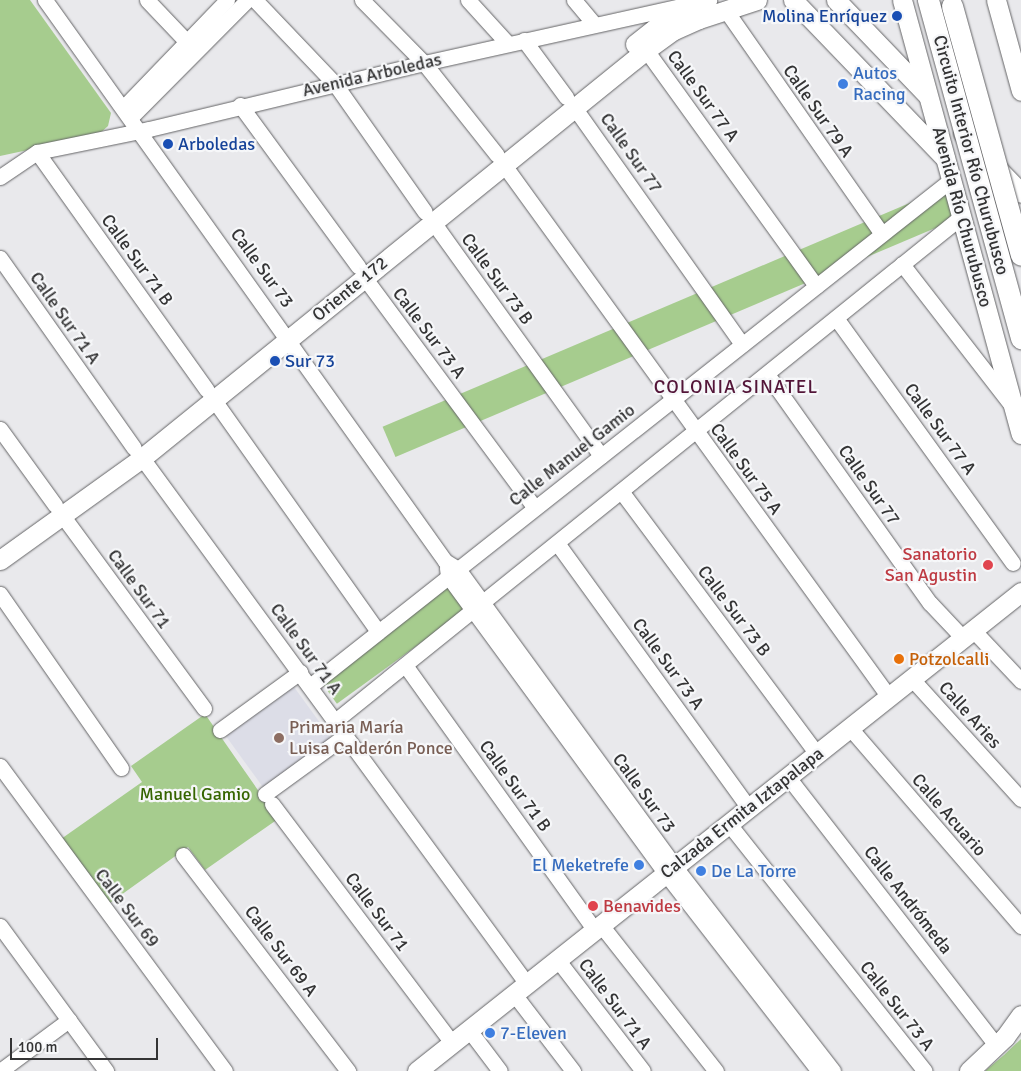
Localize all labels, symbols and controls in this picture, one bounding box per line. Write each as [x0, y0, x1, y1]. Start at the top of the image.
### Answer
place label: Molina Enríquez [762, 5, 887, 27]
marker: Molina Enríquez [891, 10, 903, 22]
street label: Circuito Interior Río Churubusco [929, 33, 1013, 277]
street label: Calle Sur 77 A [663, 46, 743, 146]
street label: Avenida Arboledas [300, 48, 444, 102]
street label: Calle Sur 79 A [778, 61, 858, 161]
place label: Autos Racing [853, 63, 906, 106]
marker: Autos Racing [837, 78, 849, 90]
street label: Calle Sur 77 [596, 109, 666, 197]
street label: Avenida Río Churubusco [928, 124, 996, 310]
place label: Arboledas [178, 133, 255, 155]
marker: Arboledas [162, 138, 174, 150]
street label: Calle Sur 71 B [97, 210, 177, 310]
street label: Calle Sur 73 [226, 224, 298, 312]
street label: Calle Sur 73 B [457, 229, 537, 329]
street label: Oriente 172 [308, 252, 392, 326]
street label: Calle Sur 71 A [25, 268, 105, 368]
street label: Calle Sur 73 A [388, 283, 470, 383]
place label: Sur 73 [285, 350, 335, 372]
marker: Sur 73 [269, 355, 281, 367]
district label: COLONIA SINATEL [652, 377, 820, 399]
street label: Calle Sur 77 A [900, 379, 980, 479]
street label: Calle Manuel Gamio [505, 399, 639, 511]
street label: Calle Sur 75 A [706, 419, 786, 519]
street label: Calle Sur 77 [834, 441, 904, 529]
place label: Sanatorio San Agustin [885, 544, 977, 586]
street label: Calle Sur 71 [103, 545, 175, 633]
marker: Sanatorio San Agustin [981, 558, 995, 572]
street label: Calle Sur 73 B [693, 561, 775, 661]
street label: Calle Sur 71 A [266, 599, 346, 699]
street label: Calle Sur 73 A [628, 614, 708, 714]
place label: Potzolcalli [909, 648, 989, 670]
marker: Potzolcalli [893, 653, 905, 665]
street label: Calle Aries [934, 677, 1006, 753]
place label: Primaria María Luisa Calderón Ponce [289, 717, 453, 760]
marker: Primaria María Luisa Calderón Ponce [273, 732, 285, 744]
street label: Calle Sur 71 B [475, 736, 555, 836]
street label: Calzada Ermita Iztapalapa [656, 743, 828, 883]
street label: Calle Sur 73 [608, 749, 680, 837]
street label: Calle Acuario [907, 769, 991, 861]
park label: Manuel Gamio [140, 783, 250, 805]
street label: Calle Andrómeda [859, 842, 957, 958]
place label: El Meketrefe [532, 854, 629, 876]
marker: El Meketrefe [633, 859, 645, 871]
place label: De La Torre [711, 860, 797, 882]
street label: Calle Sur 69 [90, 864, 164, 952]
marker: De La Torre [695, 865, 707, 877]
street label: Calle Sur 71 [340, 868, 414, 956]
place label: Benavides [603, 895, 681, 917]
marker: Benavides [587, 900, 599, 912]
street label: Calle Sur 69 A [240, 901, 322, 1001]
street label: Calle Sur 71 A [574, 954, 656, 1054]
street label: Calle Sur 73 A [855, 957, 939, 1055]
place label: 7-Eleven [500, 1022, 567, 1044]
marker: 7-Eleven [484, 1027, 496, 1039]
scale bar [12, 1028, 160, 1060]
text: 100 m [18, 1038, 58, 1056]

